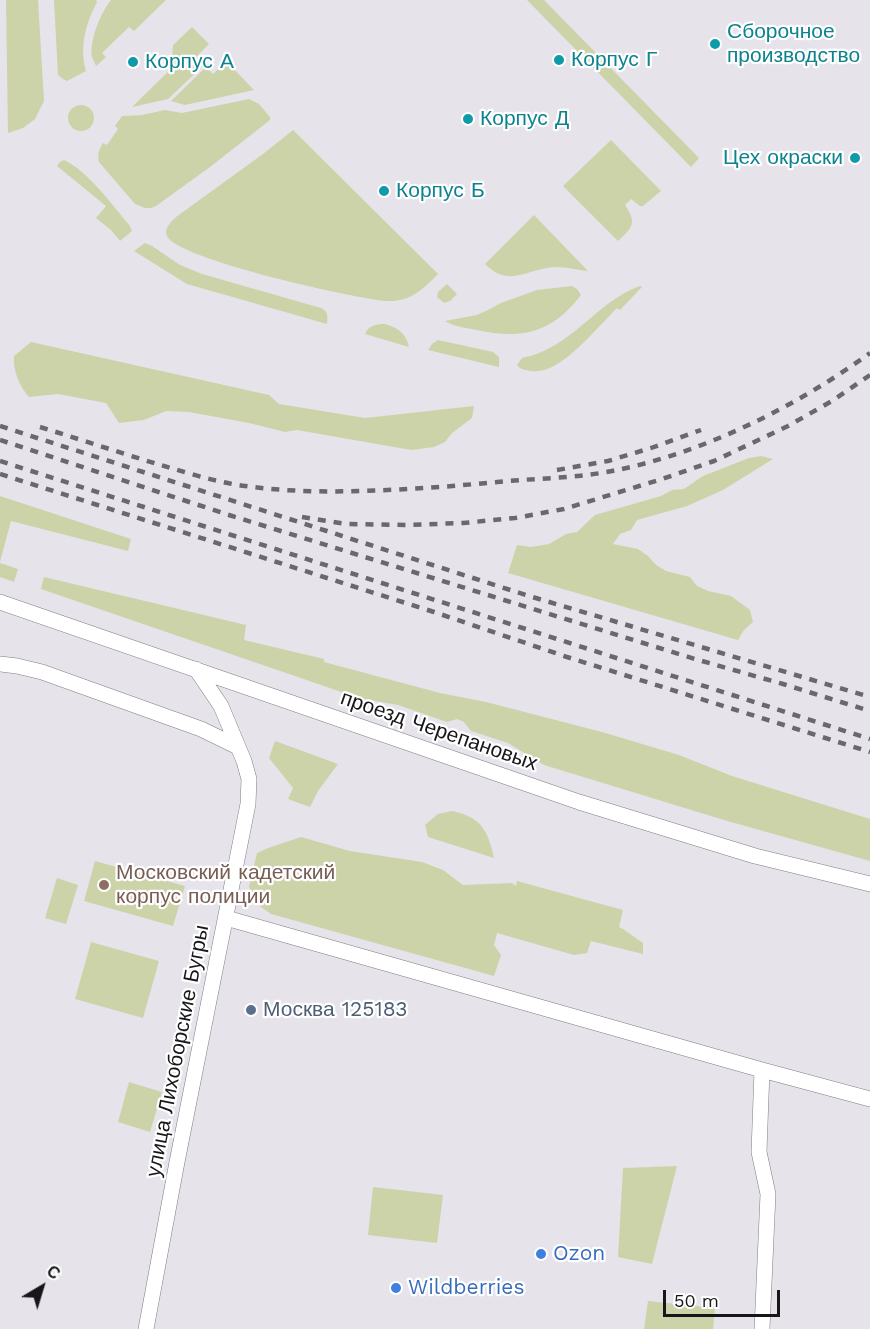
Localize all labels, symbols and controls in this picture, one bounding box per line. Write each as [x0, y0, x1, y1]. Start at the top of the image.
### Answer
place label: Сборочное производство [727, 19, 860, 69]
marker: Сборочное производство [708, 37, 722, 51]
place label: Корпус Г [571, 47, 657, 73]
place label: Корпус А [145, 49, 234, 75]
marker: Корпус Г [552, 53, 566, 67]
marker: Корпус А [126, 55, 140, 69]
place label: Корпус Д [480, 106, 569, 132]
marker: Корпус Д [461, 112, 475, 126]
place label: Цех окраски [723, 145, 843, 171]
marker: Цех окраски [848, 151, 862, 165]
place label: Корпус Б [396, 178, 485, 204]
marker: Корпус Б [377, 184, 391, 198]
street label: проезд Черепановых [337, 685, 541, 777]
place label: Московский кадетский корпус полиции [116, 860, 335, 910]
marker: Московский кадетский корпус полиции [97, 878, 111, 892]
street label: улица Лихоборские Бугры [141, 923, 215, 1179]
place label: Москва 125183 [263, 997, 407, 1023]
marker: Москва 125183 [244, 1003, 258, 1017]
place label: Ozon [553, 1241, 605, 1267]
marker: Ozon [534, 1247, 548, 1261]
north arrow [12, 1257, 72, 1317]
text: С [43, 1261, 64, 1283]
place label: Wildberries [408, 1275, 525, 1301]
scale bar [666, 1278, 783, 1316]
marker: Wildberries [389, 1281, 403, 1295]
text: 50 m [674, 1290, 719, 1311]

